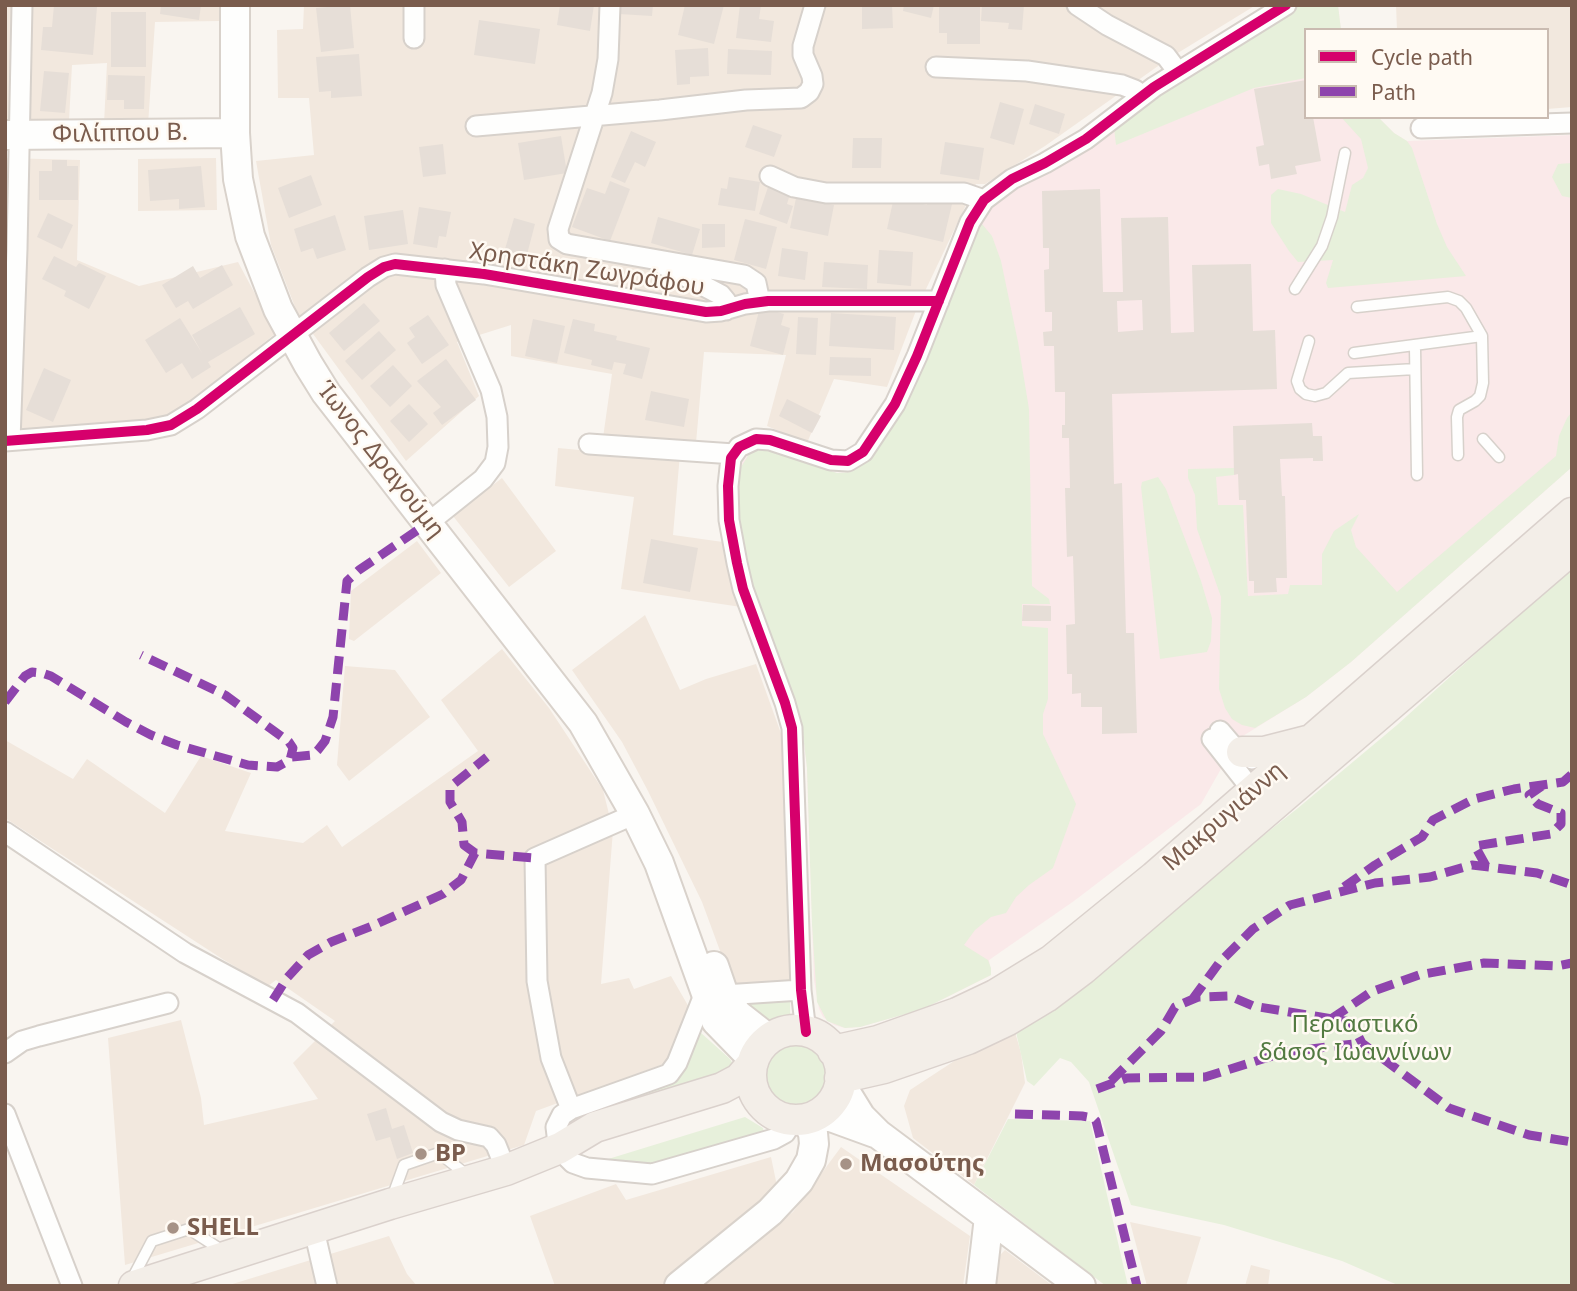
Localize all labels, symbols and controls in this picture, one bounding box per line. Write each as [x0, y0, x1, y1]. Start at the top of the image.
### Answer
legend [1304, 28, 1549, 119]
text: Cycle path [1371, 43, 1473, 71]
text: Path [1371, 78, 1416, 106]
street label: Φιλίππου Β. [52, 118, 188, 150]
street label: Χρηστάκη Ζωγράφου [467, 237, 707, 303]
street label: Ίωνος Δραγούμη [310, 376, 450, 544]
street label: Μακρυγιάννη [1157, 756, 1291, 878]
park label: Περιαστικό δάσος Ιωαννίνων [1258, 1011, 1452, 1067]
place label: BP [435, 1140, 466, 1168]
marker: BP [413, 1146, 429, 1162]
place label: Μασούτης [860, 1150, 984, 1178]
marker: Μασούτης [838, 1156, 854, 1172]
place label: SHELL [187, 1214, 259, 1242]
marker: SHELL [165, 1220, 181, 1236]

